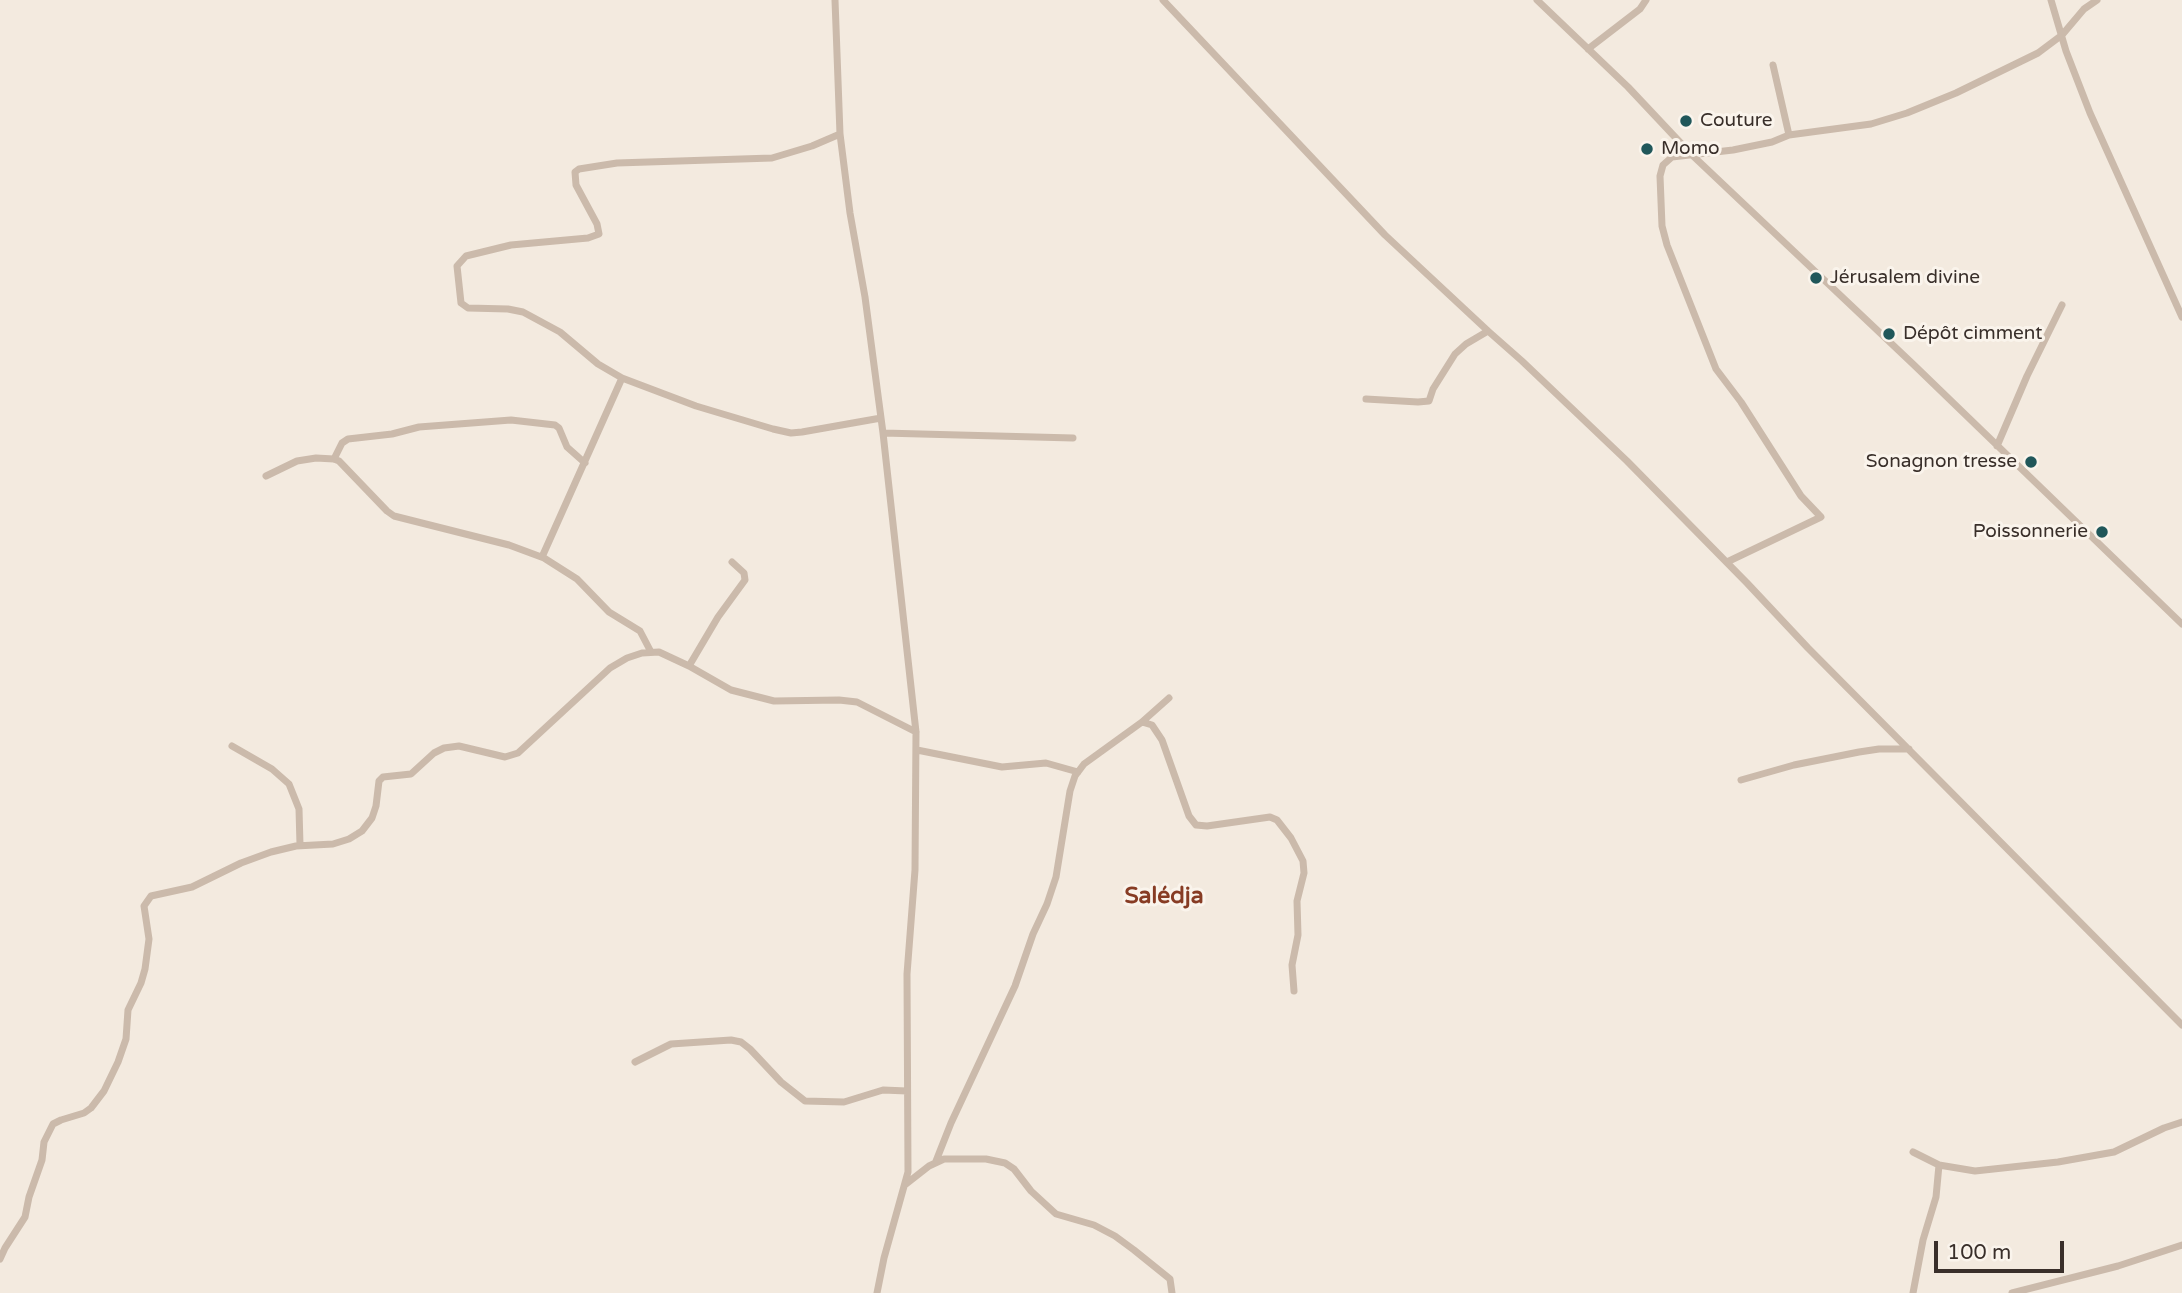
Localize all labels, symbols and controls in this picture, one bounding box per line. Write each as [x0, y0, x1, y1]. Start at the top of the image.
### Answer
place label: Couture [1700, 110, 1773, 132]
marker: Couture [1678, 113, 1694, 129]
place label: Momo [1661, 138, 1720, 160]
marker: Momo [1639, 141, 1655, 157]
place label: Jérusalem divine [1830, 267, 1980, 289]
marker: Jérusalem divine [1808, 270, 1824, 286]
place label: Dépôt cimment [1903, 323, 2042, 345]
marker: Dépôt cimment [1881, 326, 1897, 342]
place label: Sonagnon tresse [1866, 451, 2017, 473]
marker: Sonagnon tresse [2023, 454, 2039, 470]
place label: Poissonnerie [1973, 521, 2088, 543]
marker: Poissonnerie [2094, 524, 2110, 540]
district label: Salédja [1124, 883, 1204, 911]
scale bar [1937, 1226, 2066, 1270]
text: 100 m [1947, 1240, 2011, 1265]

